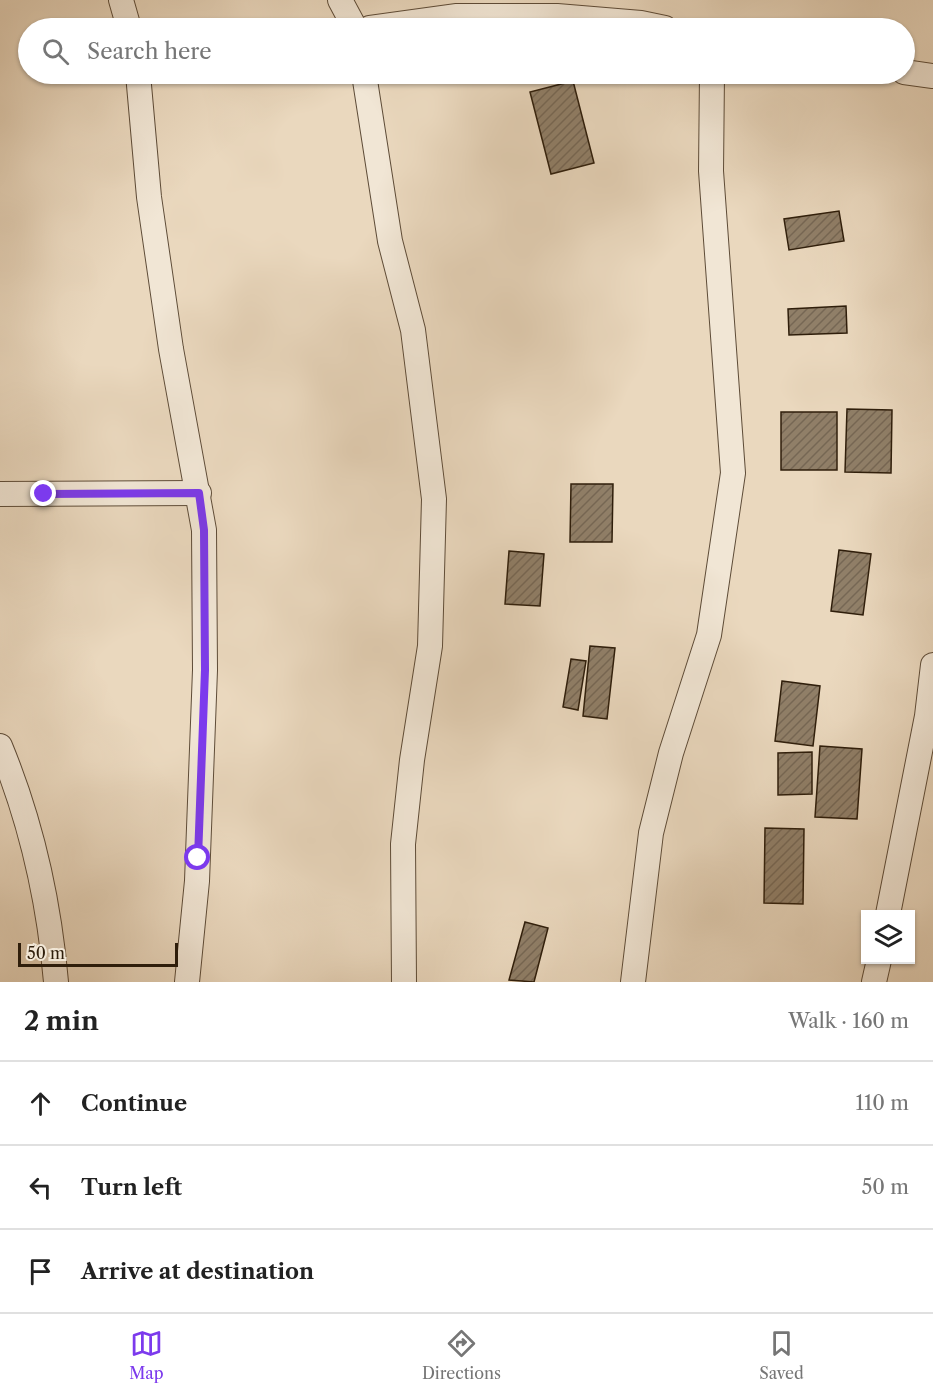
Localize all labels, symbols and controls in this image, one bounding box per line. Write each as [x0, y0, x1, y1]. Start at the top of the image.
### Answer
search box [18, 18, 915, 84]
icon: search [39, 35, 72, 68]
text: Search here [87, 38, 212, 65]
route end [30, 480, 56, 506]
route start [184, 844, 210, 870]
map controls [861, 910, 915, 964]
button: layers [861, 910, 915, 964]
scale bar [18, 940, 178, 968]
text: 50 m [27, 943, 65, 963]
text: 2 min [24, 1005, 99, 1037]
text: Walk · 160 m [788, 1009, 909, 1033]
icon: ahead [24, 1087, 57, 1120]
text: Continue [81, 1090, 187, 1117]
text: 110 m [856, 1091, 909, 1115]
icon: left [24, 1171, 57, 1204]
text: Turn left [81, 1174, 182, 1201]
text: 50 m [862, 1175, 909, 1199]
icon: arrive [24, 1255, 57, 1288]
text: Arrive at destination [81, 1258, 314, 1285]
tab: Map [129, 1327, 164, 1383]
tab: Directions [422, 1327, 501, 1383]
tab: Saved [759, 1327, 804, 1383]

